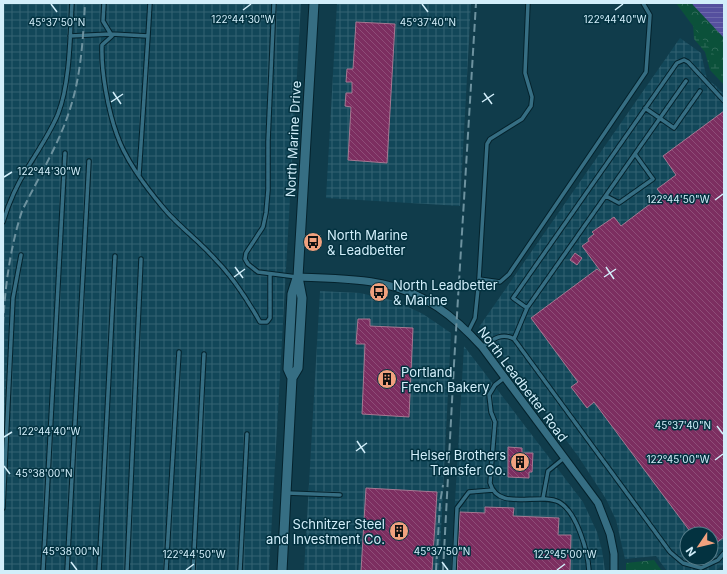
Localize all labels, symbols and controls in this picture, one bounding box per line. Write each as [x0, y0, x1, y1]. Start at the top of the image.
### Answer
text: 122°44'30"W [211, 13, 275, 25]
text: 122°44'40"W [584, 13, 647, 25]
text: 45°37'50"N [29, 16, 85, 28]
text: 45°37'40"N [400, 16, 456, 28]
street label: North Marine Drive [282, 80, 304, 198]
text: 122°44'30"W [17, 165, 81, 177]
text: 122°44'50"W [646, 193, 710, 205]
place label: North Marine & Leadbetter [327, 227, 408, 258]
bus stop icon: North Marine & Leadbetter [302, 231, 324, 253]
place label: North Leadbetter & Marine [393, 277, 498, 308]
bus stop icon: North Leadbetter & Marine [368, 281, 390, 303]
street label: North Leadbetter Road [475, 323, 571, 445]
place label: Portland French Bakery [401, 364, 490, 395]
building icon: Portland French Bakery [376, 368, 398, 390]
text: 45°37'40"N [655, 419, 711, 431]
text: 122°44'40"W [18, 425, 81, 437]
place label: Helser Brothers Transfer Co. [410, 447, 506, 478]
building icon: Helser Brothers Transfer Co. [509, 451, 531, 473]
text: 122°45'00"W [646, 453, 710, 465]
text: 45°38'00"N [15, 467, 73, 479]
place label: Schnitzer Steel and Investment Co. [266, 516, 385, 547]
building icon: Schnitzer Steel and Investment Co. [388, 520, 410, 542]
north arrow [679, 526, 719, 566]
text: N [683, 544, 699, 559]
text: 45°38'00"N [42, 545, 100, 557]
text: 45°37'50"N [414, 545, 470, 557]
text: 122°44'50"W [162, 548, 226, 560]
text: 122°45'00"W [533, 548, 597, 560]

